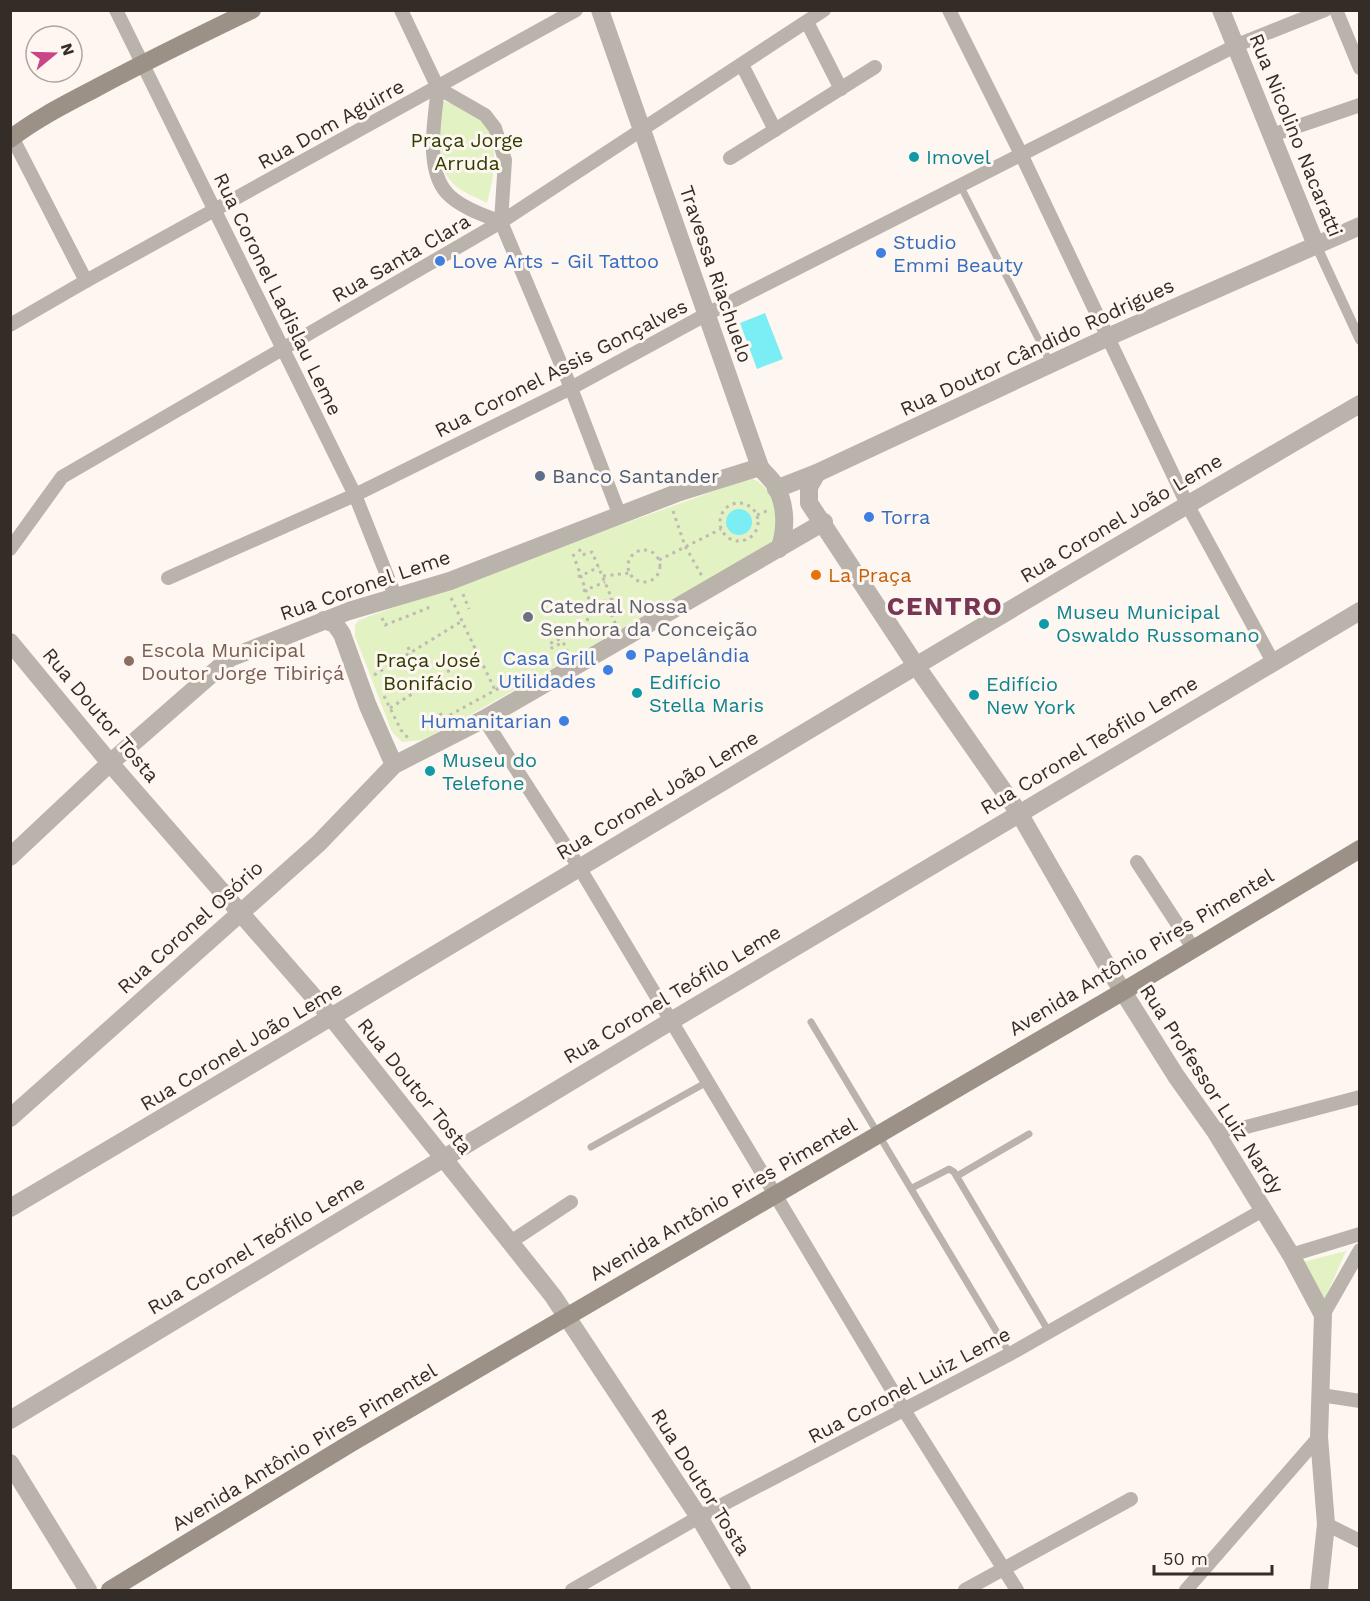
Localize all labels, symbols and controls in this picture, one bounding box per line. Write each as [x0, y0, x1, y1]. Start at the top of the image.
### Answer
north arrow [24, 24, 84, 84]
street label: Rua Nicolino Nacaratti [1244, 30, 1348, 240]
text: N [57, 41, 79, 58]
street label: Rua Dom Aguirre [254, 74, 408, 174]
park label: Praça Jorge Arruda [411, 128, 523, 175]
place label: Imovel [926, 145, 991, 169]
marker: Imovel [907, 150, 921, 164]
street label: Rua Coronel Ladislau Leme [209, 169, 347, 419]
street label: Travessa Riachuelo [674, 182, 758, 366]
street label: Rua Santa Clara [328, 209, 474, 307]
place label: Studio Emmi Beauty [893, 230, 1024, 277]
marker: Studio Emmi Beauty [874, 246, 888, 260]
place label: Love Arts - Gil Tattoo [452, 249, 659, 273]
marker: Love Arts - Gil Tattoo [433, 254, 447, 268]
street label: Rua Doutor Cândido Rodrigues [896, 273, 1178, 421]
street label: Rua Coronel Assis Gonçalves [431, 294, 691, 442]
street label: Rua Coronel João Leme [1016, 448, 1226, 588]
place label: Banco Santander [552, 464, 719, 488]
marker: Banco Santander [533, 469, 547, 483]
place label: Torra [881, 505, 930, 529]
marker: Torra [862, 510, 876, 524]
street label: Rua Coronel Leme [277, 545, 453, 625]
place label: La Praça [828, 563, 912, 587]
marker: La Praça [809, 568, 823, 582]
district label: CENTRO [887, 591, 1003, 621]
place label: Catedral Nossa Senhora da Conceição [540, 594, 758, 641]
place label: Museu Municipal Oswaldo Russomano [1056, 600, 1259, 647]
marker: Catedral Nossa Senhora da Conceição [521, 610, 535, 624]
marker: Museu Municipal Oswaldo Russomano [1037, 617, 1051, 631]
place label: Escola Municipal Doutor Jorge Tibiriçá [141, 638, 344, 685]
street label: Rua Doutor Tosta [38, 643, 164, 787]
place label: Papelândia [643, 643, 750, 667]
place label: Casa Grill Utilidades [498, 646, 596, 693]
park label: Praça José Bonifácio [375, 648, 481, 695]
marker: Papelândia [624, 648, 638, 662]
marker: Escola Municipal Doutor Jorge Tibiriçá [122, 654, 136, 668]
marker: Casa Grill Utilidades [601, 663, 615, 677]
place label: Edifício Stella Maris [649, 670, 764, 717]
street label: Rua Coronel Teófilo Leme [976, 670, 1202, 820]
place label: Edifício New York [986, 672, 1076, 719]
marker: Edifício Stella Maris [630, 686, 644, 700]
marker: Edifício New York [967, 688, 981, 702]
place label: Humanitarian [420, 709, 552, 733]
marker: Humanitarian [557, 714, 571, 728]
street label: Rua Coronel João Leme [552, 725, 762, 865]
place label: Museu do Telefone [442, 748, 537, 795]
marker: Museu do Telefone [423, 764, 437, 778]
street label: Rua Coronel Osório [112, 855, 268, 999]
street label: Avenida Antônio Pires Pimentel [1004, 863, 1278, 1041]
street label: Rua Coronel Teófilo Leme [559, 919, 785, 1069]
street label: Rua Coronel João Leme [136, 976, 346, 1116]
street label: Rua Professor Luiz Nardy [1135, 980, 1289, 1199]
street label: Rua Doutor Tosta [353, 1013, 477, 1159]
street label: Avenida Antônio Pires Pimentel [585, 1112, 861, 1286]
street label: Rua Coronel Teófilo Leme [143, 1170, 369, 1320]
street label: Rua Coronel Luiz Leme [804, 1321, 1014, 1449]
street label: Avenida Antônio Pires Pimentel [167, 1358, 441, 1536]
street label: Rua Doutor Tosta [646, 1404, 756, 1560]
scale bar [1154, 1538, 1272, 1576]
text: 50 m [1163, 1548, 1208, 1569]

